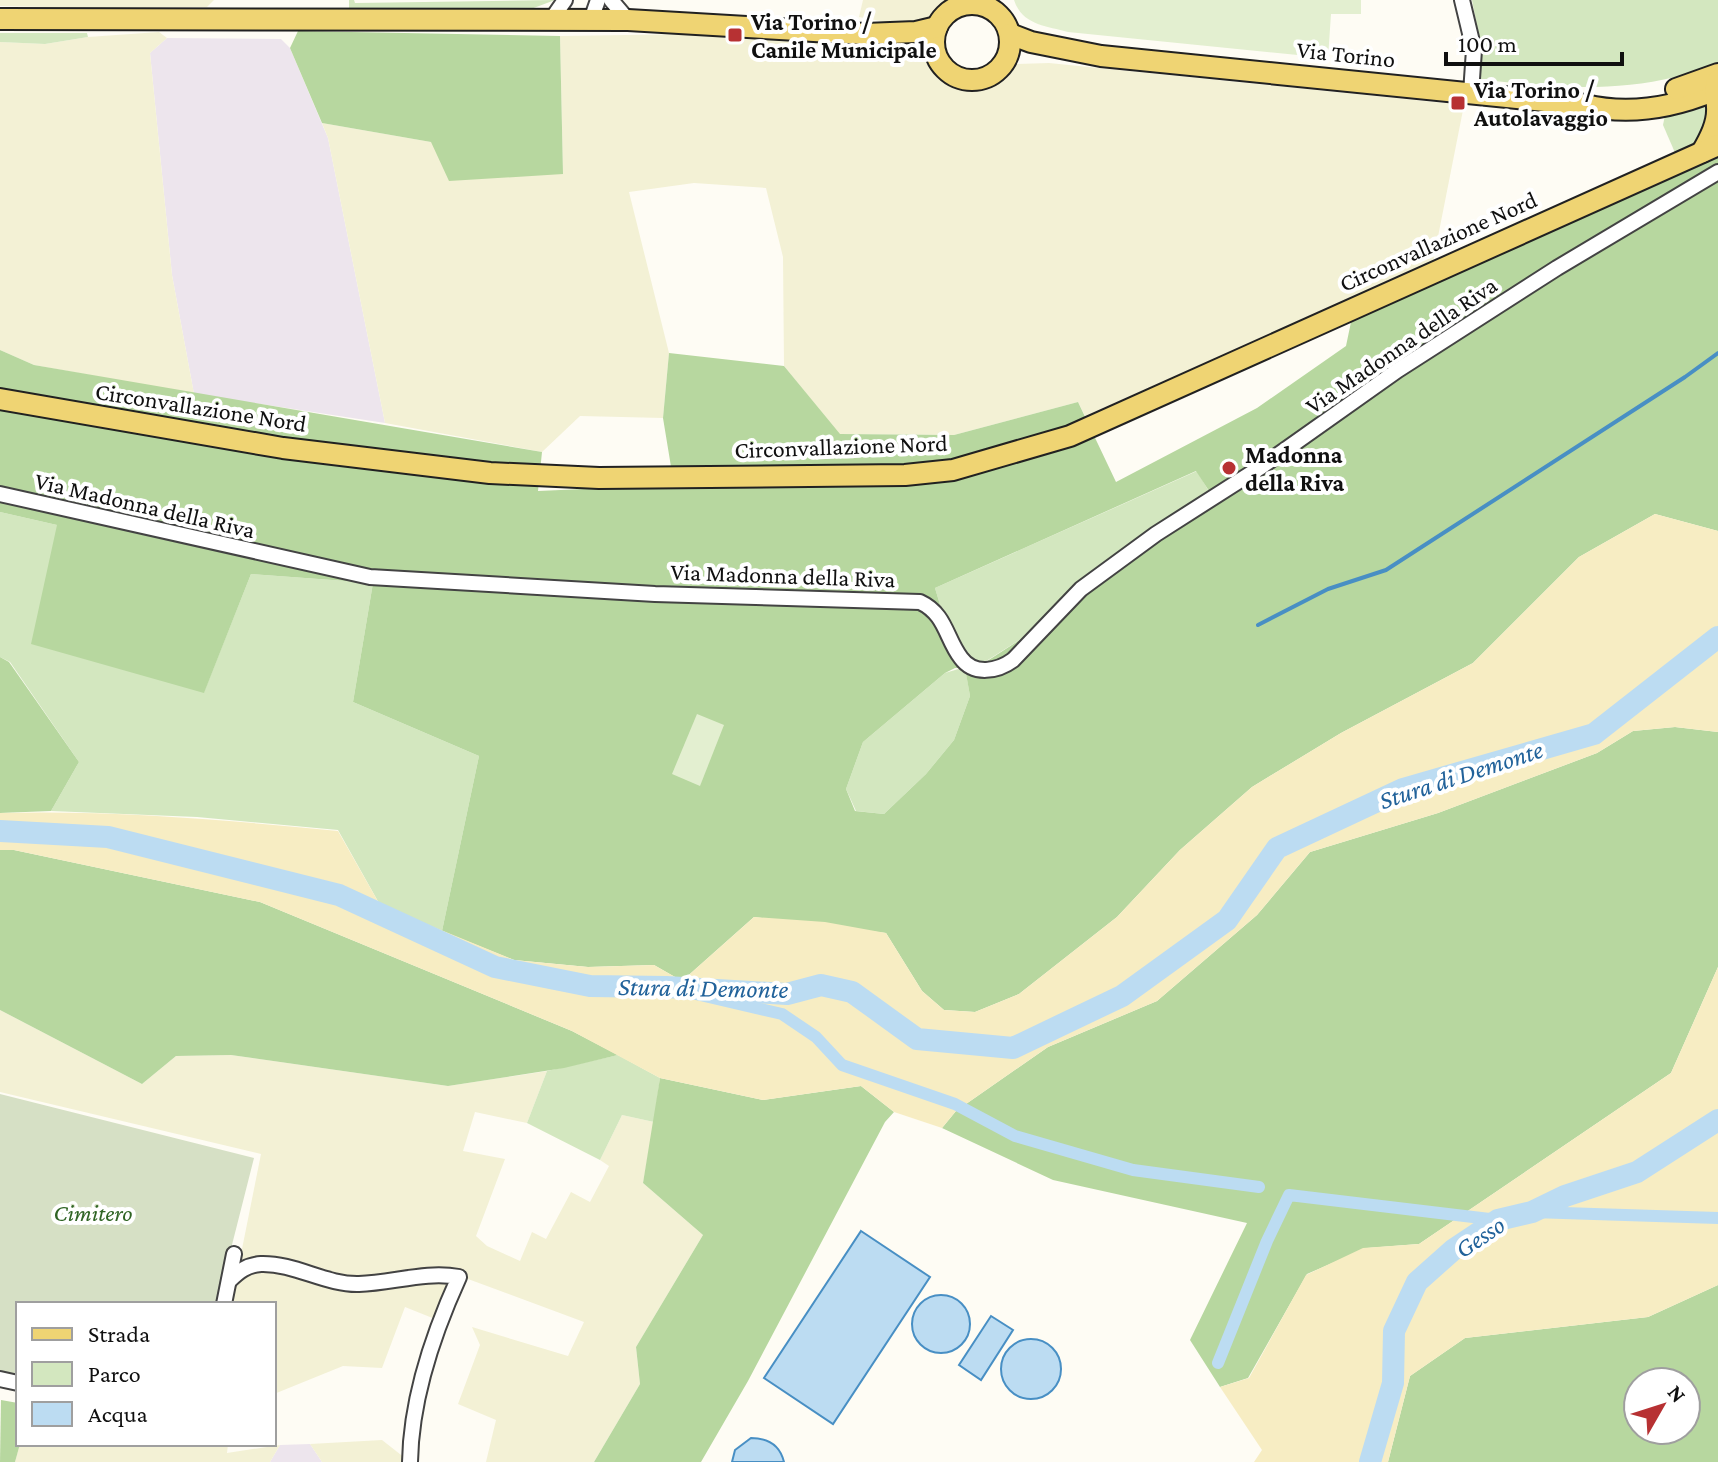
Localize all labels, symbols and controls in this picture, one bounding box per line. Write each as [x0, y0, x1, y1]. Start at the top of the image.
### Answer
place label: Via Torino / Canile Municipale [750, 8, 937, 63]
scale bar [1446, 16, 1622, 66]
marker: Via Torino / Canile Municipale [726, 26, 744, 44]
text: 100 m [1458, 30, 1517, 57]
street label: Via Torino [1295, 35, 1397, 73]
place label: Via Torino / Autolavaggio [1473, 76, 1608, 131]
marker: Via Torino / Autolavaggio [1449, 94, 1467, 112]
street label: Circonvallazione Nord [1335, 185, 1541, 297]
street label: Via Madonna della Riva [1300, 271, 1502, 419]
street label: Circonvallazione Nord [94, 377, 309, 437]
street label: Circonvallazione Nord [734, 429, 948, 463]
place label: Madonna della Riva [1245, 441, 1345, 496]
marker: Madonna della Riva [1220, 459, 1238, 477]
street label: Via Madonna della Riva [32, 467, 258, 543]
street label: Via Madonna della Riva [670, 558, 896, 592]
water label: Stura di Demonte [1375, 735, 1547, 815]
water label: Stura di Demonte [618, 972, 789, 1004]
park label: Cimitero [53, 1199, 133, 1226]
water label: Gesso [1450, 1210, 1510, 1264]
legend [16, 1302, 276, 1446]
text: Strada [88, 1320, 150, 1347]
text: Parco [88, 1360, 141, 1387]
north arrow [1622, 1366, 1702, 1446]
text: N [1663, 1380, 1692, 1407]
text: Acqua [88, 1400, 148, 1427]

